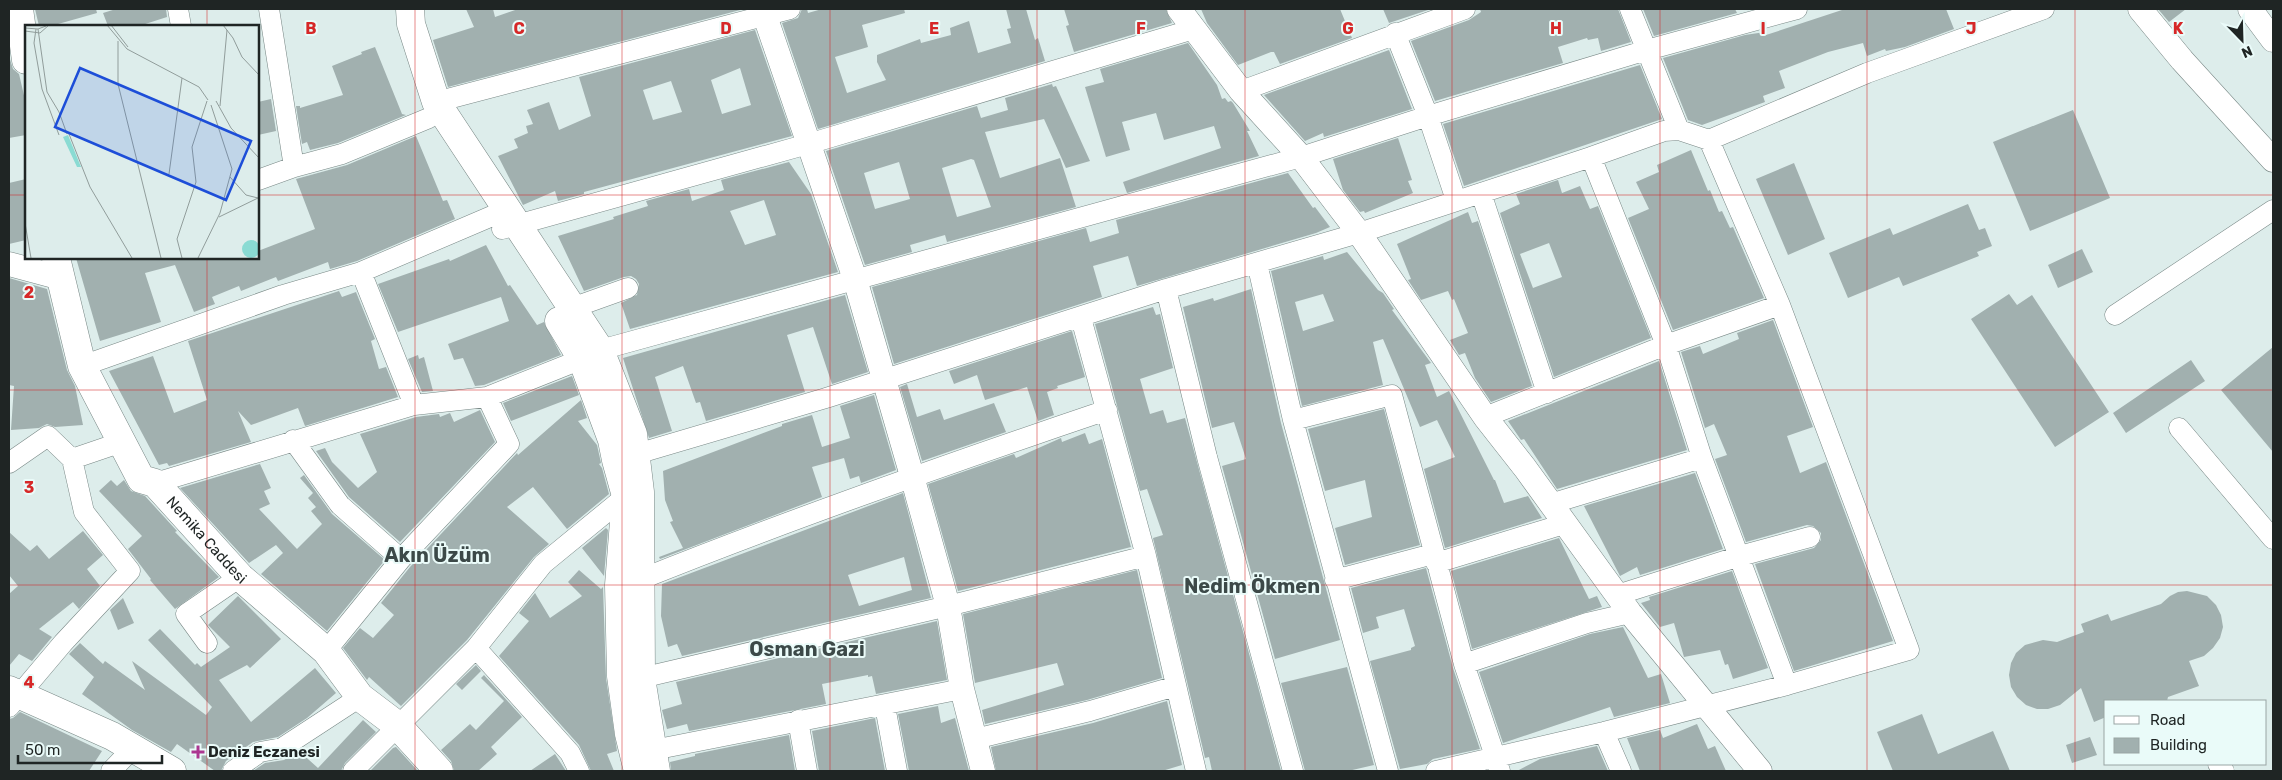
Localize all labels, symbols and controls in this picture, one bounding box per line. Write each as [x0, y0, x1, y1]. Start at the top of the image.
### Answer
north arrow [2217, 15, 2267, 65]
text: B [305, 19, 317, 38]
text: C [513, 19, 525, 38]
text: D [720, 19, 732, 38]
text: E [929, 19, 939, 38]
text: F [1136, 19, 1146, 38]
text: G [1342, 19, 1354, 38]
text: H [1550, 19, 1562, 38]
text: I [1760, 19, 1766, 38]
text: J [1966, 19, 1976, 38]
text: K [2173, 19, 2184, 38]
inset map [25, 25, 259, 259]
text: N [2239, 42, 2255, 61]
text: 2 [24, 283, 34, 302]
text: 3 [24, 478, 34, 497]
street label: Nemika Caddesi [163, 493, 250, 588]
district label: Akın Üzüm [384, 543, 490, 567]
district label: Nedim Ökmen [1184, 574, 1320, 598]
district label: Osman Gazi [749, 637, 865, 661]
text: 4 [24, 673, 35, 692]
legend [2104, 700, 2267, 765]
text: Road [2150, 711, 2186, 729]
scale bar [18, 732, 161, 764]
text: Building [2150, 736, 2207, 754]
text: 50 m [25, 741, 60, 759]
place label: Deniz Eczanesi [208, 743, 320, 761]
marker: Deniz Eczanesi [192, 746, 204, 758]

